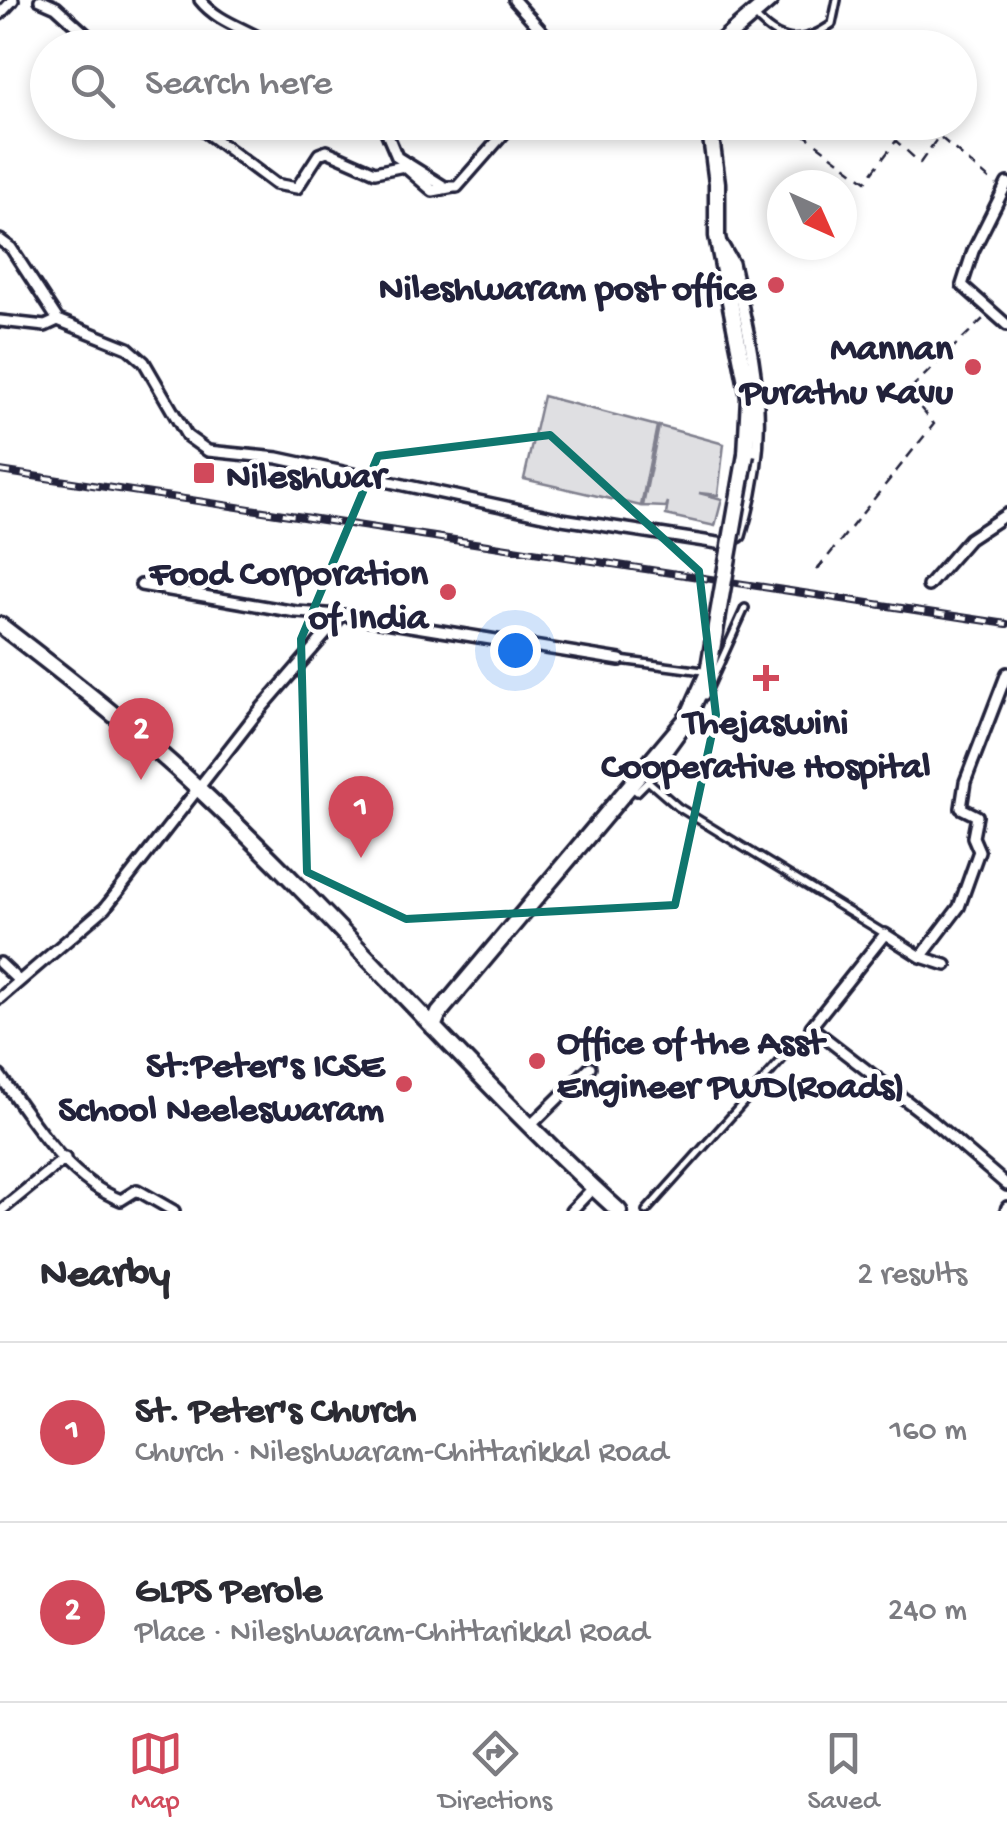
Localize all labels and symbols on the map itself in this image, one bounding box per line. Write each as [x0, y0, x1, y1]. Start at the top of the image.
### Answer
north arrow [767, 170, 857, 260]
place label: Nileshwaram post office [379, 269, 757, 313]
marker: Nileshwaram post office [765, 274, 787, 296]
place label: Mannan Purathu Kavu [738, 329, 954, 417]
marker: Mannan Purathu Kavu [962, 356, 984, 378]
place label: Nileshwar [226, 457, 389, 501]
marker: Nileshwar [191, 460, 217, 486]
place label: Food Corporation of India [149, 554, 430, 642]
marker: Food Corporation of India [437, 581, 459, 603]
your location [490, 625, 541, 676]
marker: Thejaswini Cooperative Hospital [753, 665, 779, 691]
pin: 2 [108, 698, 174, 780]
place label: Thejaswini Cooperative Hospital [601, 703, 931, 791]
pin: 1 [328, 776, 394, 858]
place label: Office of the Asst Engineer PWD(Roads) [557, 1023, 905, 1111]
place label: St:Peter's ICSE School Neeleswaram [58, 1046, 386, 1134]
marker: Office of the Asst Engineer PWD(Roads) [526, 1050, 548, 1072]
marker: St:Peter's ICSE School Neeleswaram [393, 1073, 415, 1095]

